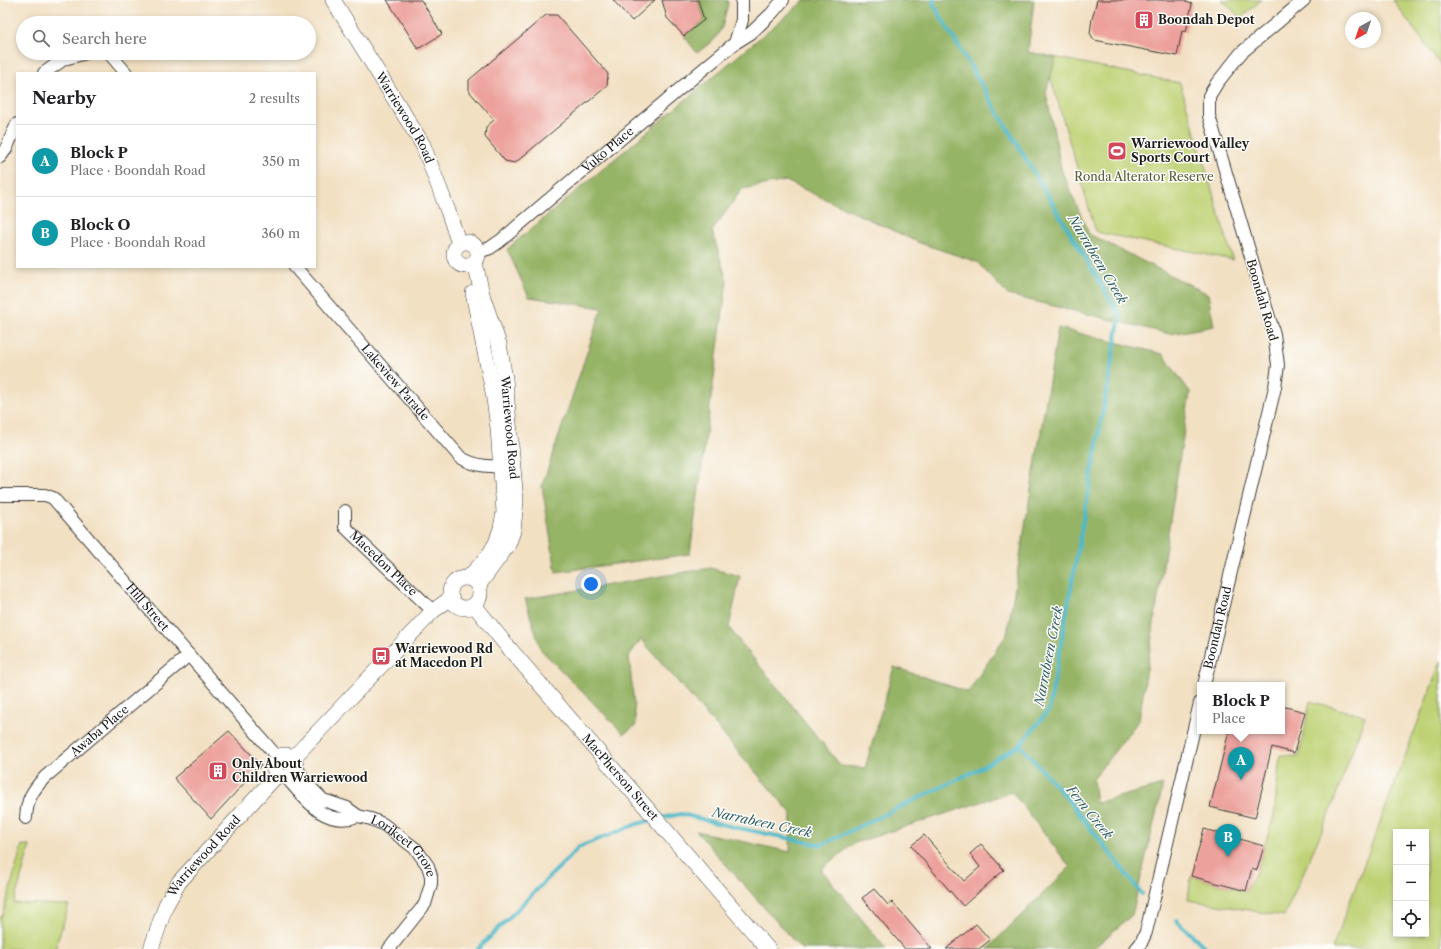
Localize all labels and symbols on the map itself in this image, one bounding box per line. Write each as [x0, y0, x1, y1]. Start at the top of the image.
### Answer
building icon: Boondah Depot [1133, 9, 1155, 31]
place label: Boondah Depot [1158, 12, 1255, 27]
north arrow [1345, 12, 1381, 48]
street label: Warriewood Road [372, 68, 437, 166]
street label: Vuko Place [578, 123, 637, 176]
place label: Warriewood Valley Sports Court [1130, 136, 1250, 165]
sports icon: Warriewood Valley Sports Court [1106, 140, 1128, 162]
park label: Ronda Alterator Reserve [1074, 169, 1214, 184]
water label: Narrabeen Creek [1065, 211, 1131, 307]
street label: Boondah Road [1244, 257, 1282, 343]
street label: Lakeview Parade [359, 341, 433, 424]
street label: Warriewood Road [498, 375, 522, 480]
street label: Macedon Place [347, 528, 421, 599]
your location [581, 574, 601, 594]
street label: Hill Street [123, 580, 173, 634]
street label: Boondah Road [1200, 584, 1234, 670]
water label: Narrabeen Creek [1030, 604, 1066, 708]
place label: Warriewood Rd at Macedon Pl [394, 641, 493, 670]
bus stop icon: Warriewood Rd at Macedon Pl [370, 645, 392, 667]
street label: Awaba Place [66, 701, 132, 760]
street label: MacPherson Street [579, 731, 662, 824]
pin: A [1228, 747, 1254, 780]
place label: Only About Children Warriewood [232, 756, 368, 785]
building icon: Only About Children Warriewood [207, 760, 229, 782]
water label: Fern Creek [1063, 781, 1117, 842]
water label: Narrabeen Creek [710, 803, 813, 840]
street label: Warriewood Road [164, 811, 244, 900]
street label: Lorikeet Grove [369, 812, 439, 879]
pin: B [1215, 824, 1241, 857]

